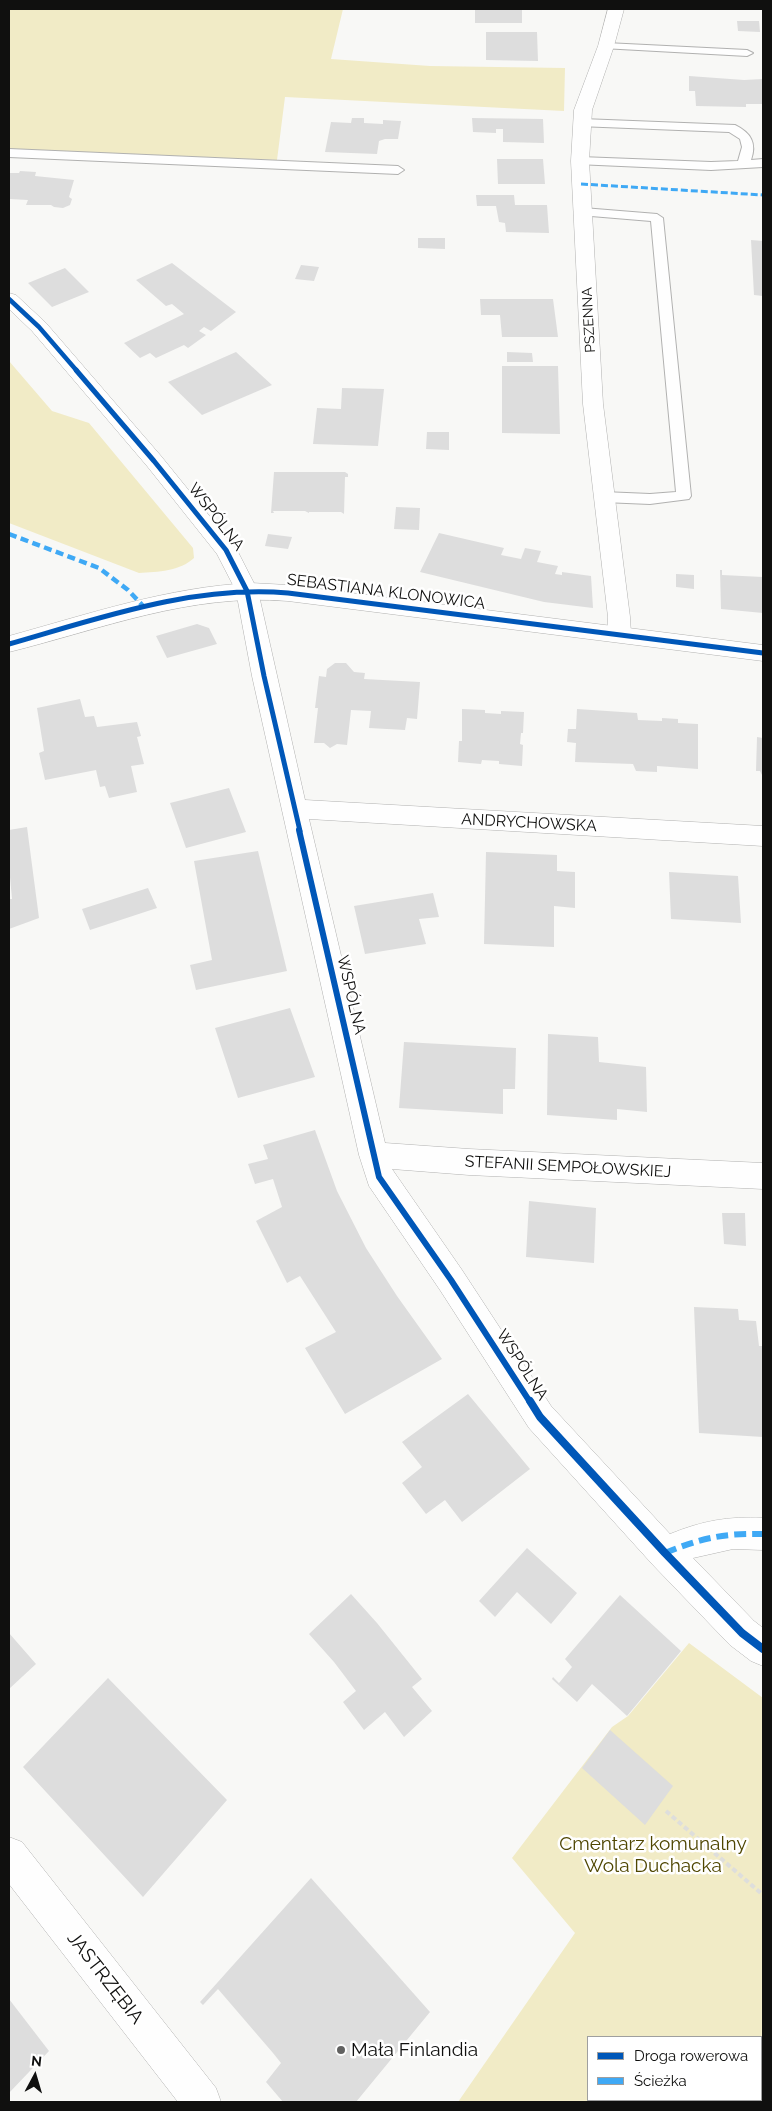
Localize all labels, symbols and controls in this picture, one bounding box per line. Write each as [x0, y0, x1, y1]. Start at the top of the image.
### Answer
street label: PSZENNA [579, 287, 599, 353]
street label: WSPÓLNA [184, 479, 248, 555]
street label: SEBASTIANA KLONOWICA [286, 570, 486, 614]
street label: ANDRYCHOWSKA [461, 810, 597, 836]
street label: WSPÓLNA [333, 954, 369, 1036]
street label: STEFANII SEMPOŁOWSKIEJ [464, 1152, 672, 1182]
street label: WSPÓLNA [492, 1326, 552, 1404]
park label: Cmentarz komunalny Wola Duchacka [559, 1833, 747, 1877]
street label: JASTRZĘBIA [62, 1927, 148, 2029]
legend [587, 2036, 762, 2101]
place label: Mała Finlandia [351, 2039, 478, 2061]
marker: Mała Finlandia [335, 2044, 347, 2056]
text: Droga rowerowa [634, 2047, 748, 2065]
north arrow [10, 2051, 60, 2101]
text: N [30, 2053, 43, 2070]
text: Ścieżka [634, 2072, 687, 2090]

